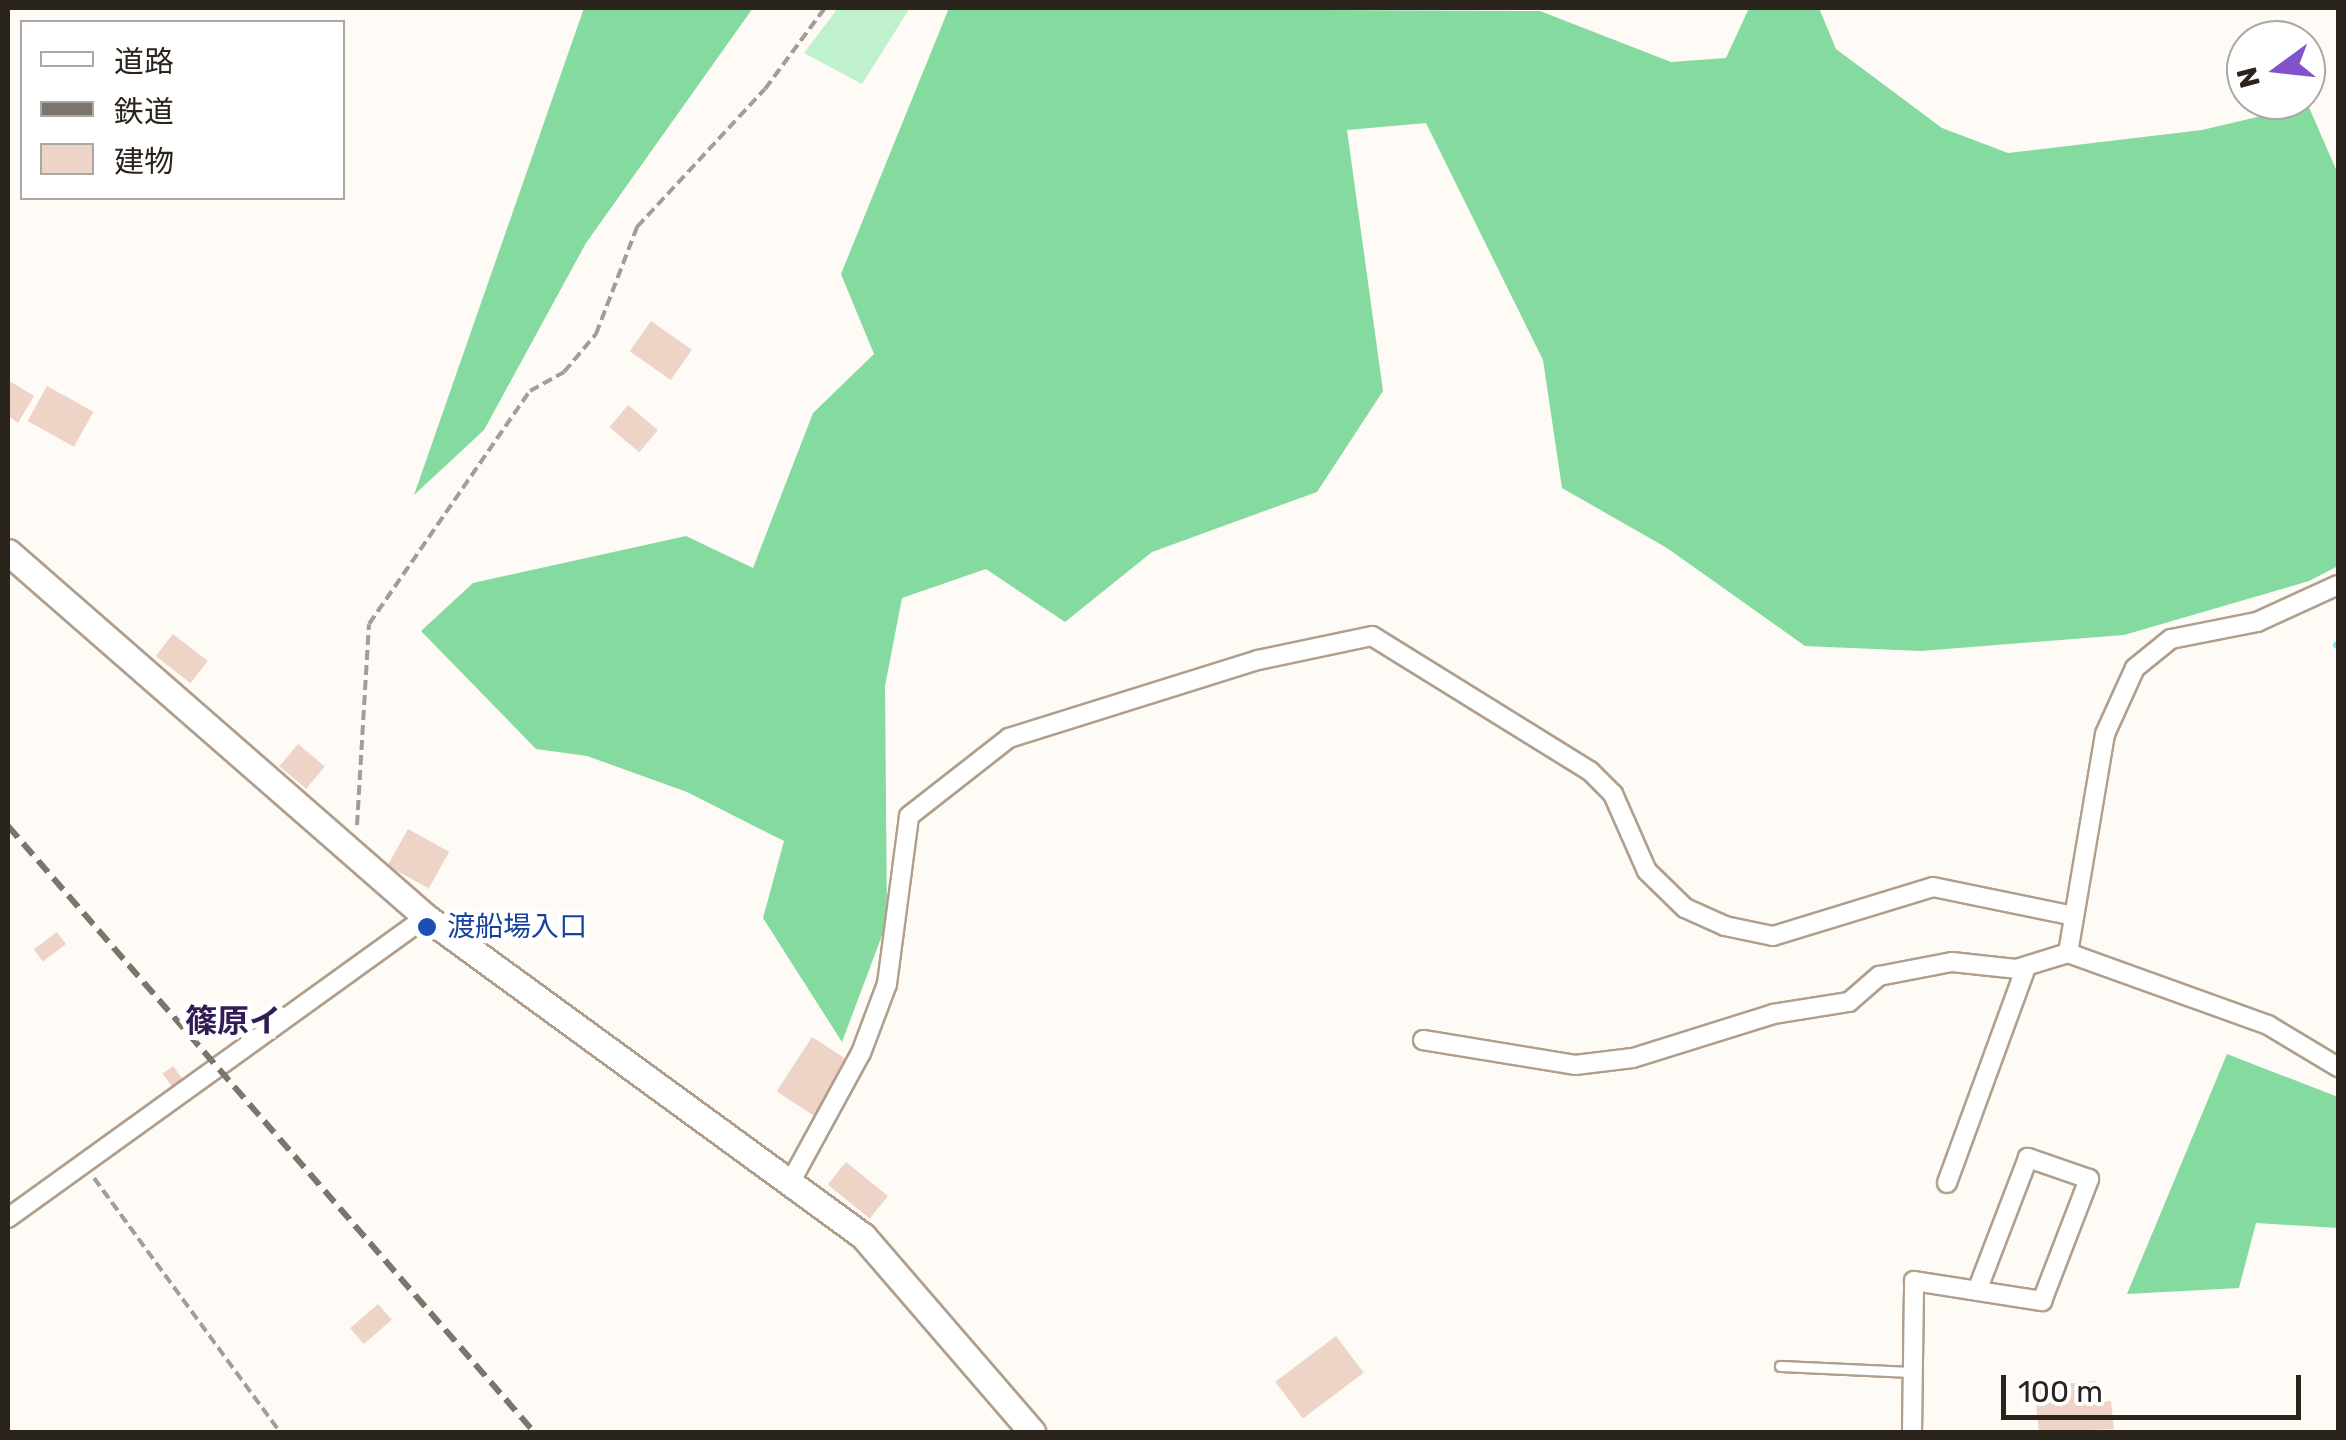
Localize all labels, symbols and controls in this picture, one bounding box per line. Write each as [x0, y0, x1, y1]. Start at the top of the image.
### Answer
legend [20, 20, 345, 200]
north arrow [2226, 20, 2326, 120]
text: 道路 [114, 44, 174, 80]
text: N [2230, 63, 2267, 91]
text: 鉄道 [114, 94, 174, 130]
text: 建物 [114, 144, 174, 180]
place label: 渡船場入口 [447, 910, 587, 944]
marker: 渡船場入口 [416, 916, 438, 938]
district label: 篠原イ [185, 1002, 281, 1040]
scale bar [2006, 1355, 2306, 1417]
text: 100 m [2018, 1374, 2103, 1410]

